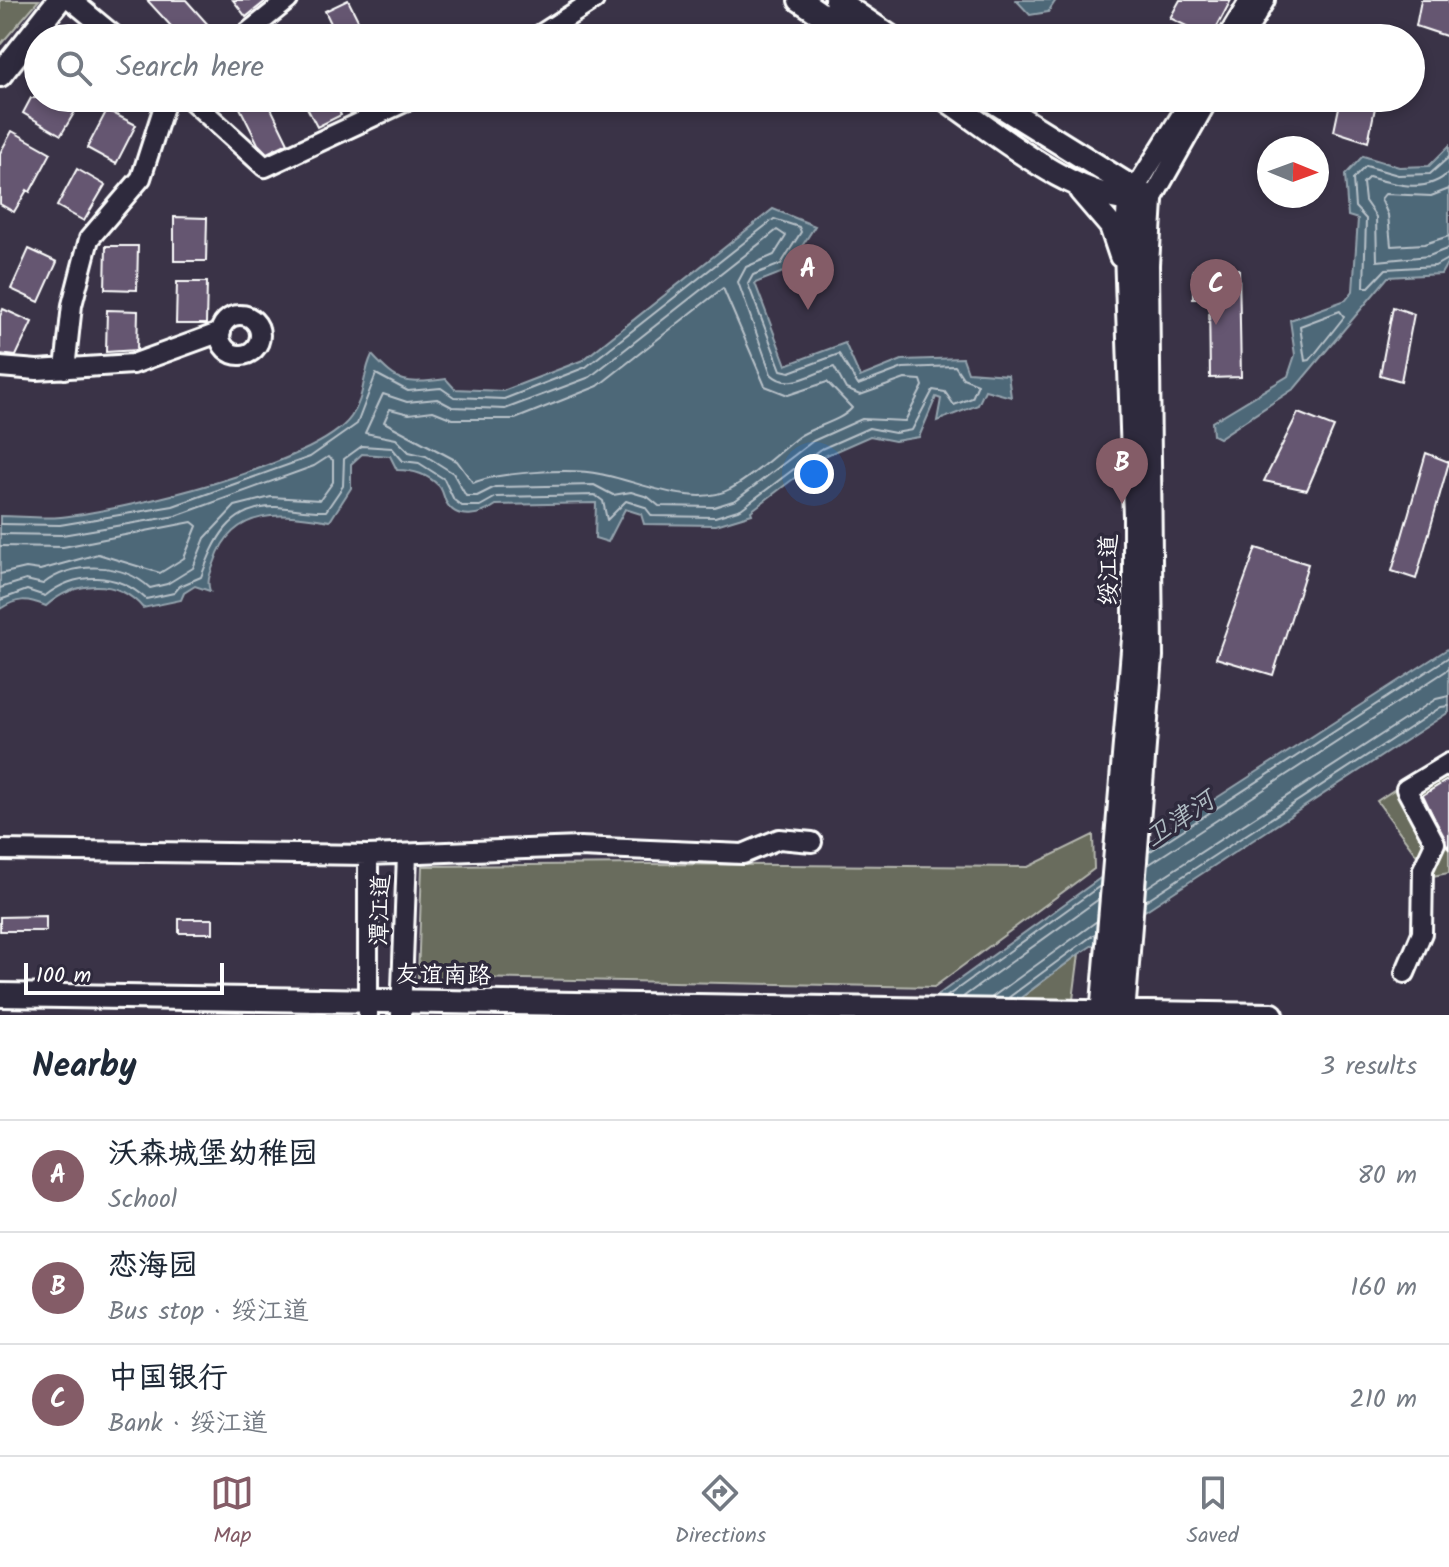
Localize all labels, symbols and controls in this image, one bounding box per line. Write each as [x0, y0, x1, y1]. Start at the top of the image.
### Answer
search box [24, 24, 1425, 112]
text: Search here [116, 44, 264, 92]
icon: search [52, 46, 96, 90]
north arrow [1257, 136, 1329, 208]
pin: A [782, 244, 834, 310]
pin: C [1190, 259, 1242, 325]
pin: B [1096, 438, 1148, 504]
your location [794, 454, 834, 494]
street label: 绥江道 [1090, 534, 1129, 606]
water label: 卫津河 [1136, 779, 1227, 859]
street label: 潭江道 [360, 873, 402, 947]
street label: 友谊南路 [395, 956, 491, 996]
scale bar [24, 959, 224, 995]
text: 100 m [36, 959, 91, 994]
text: Nearby [32, 1040, 137, 1094]
text: 3 results [1320, 1046, 1417, 1088]
text: 沃森城堡幼稚园 [108, 1131, 318, 1179]
text: A [50, 1155, 66, 1197]
text: 80 m [1357, 1155, 1417, 1197]
text: School [108, 1179, 177, 1221]
text: 恋海园 [108, 1243, 198, 1291]
text: B [50, 1267, 66, 1309]
text: 160 m [1350, 1267, 1417, 1309]
text: Bus stop · 绥江道 [108, 1291, 309, 1333]
text: 中国银行 [108, 1355, 228, 1403]
text: C [50, 1379, 66, 1421]
text: 210 m [1350, 1379, 1417, 1421]
text: Bank · 绥江道 [108, 1403, 268, 1445]
tab: Map [210, 1471, 254, 1554]
tab: Directions [675, 1471, 766, 1554]
tab: Saved [1187, 1471, 1239, 1554]

